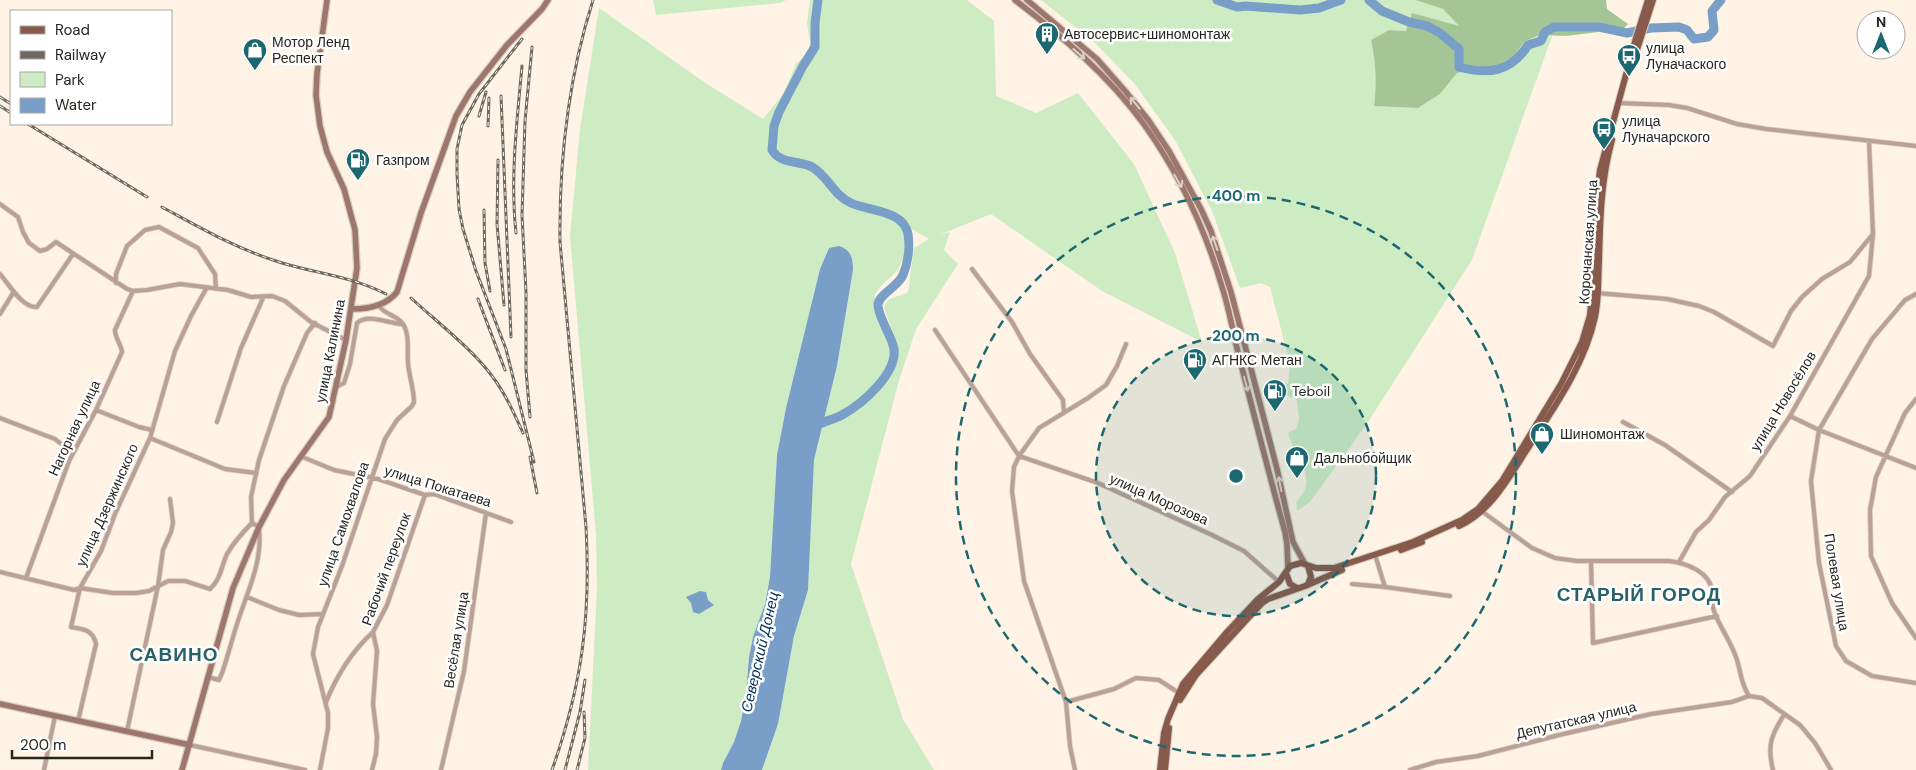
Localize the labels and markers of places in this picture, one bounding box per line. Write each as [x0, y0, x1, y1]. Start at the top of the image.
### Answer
building icon: Автосервис+шиномонтаж [1034, 21, 1060, 55]
place label: Автосервис+шиномонтаж [1064, 25, 1231, 43]
place label: Мотор Ленд Респект [272, 33, 350, 67]
shop icon: Мотор Ленд Респект [242, 37, 268, 71]
place label: улица Луначаского [1646, 39, 1727, 73]
bus stop icon: улица Луначаского [1616, 43, 1642, 77]
place label: улица Луначарского [1622, 112, 1710, 146]
bus stop icon: улица Луначарского [1591, 116, 1617, 150]
fuel station icon: Газпром [345, 147, 371, 181]
place label: Газпром [376, 151, 430, 169]
fuel station icon: АГНКС Метан [1182, 347, 1208, 381]
place label: АГНКС Метан [1212, 351, 1302, 369]
fuel station icon: Teboil [1262, 378, 1288, 412]
place label: Teboil [1292, 382, 1330, 400]
shop icon: Шиномонтаж [1529, 421, 1555, 455]
place label: Шиномонтаж [1560, 425, 1645, 443]
shop icon: Дальнобойщик [1284, 445, 1310, 479]
place label: Дальнобойщик [1314, 449, 1412, 467]
centre of rings [1227, 467, 1245, 485]

